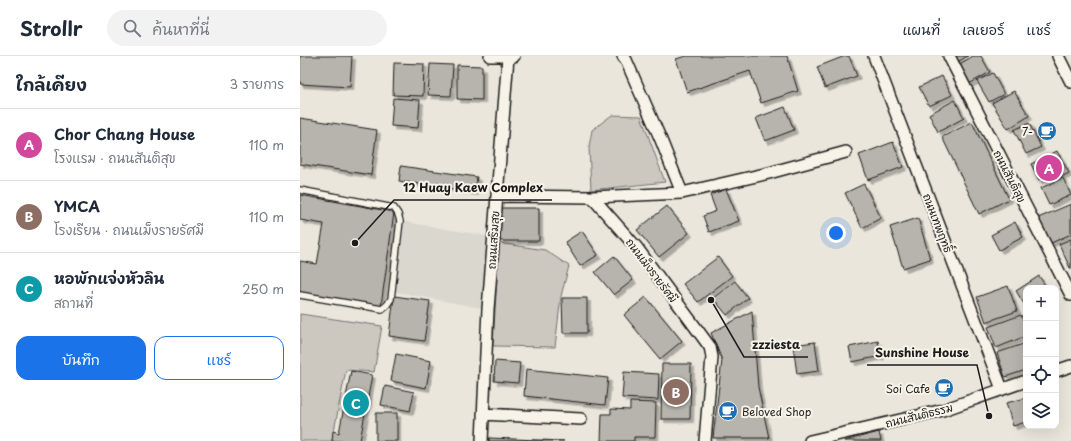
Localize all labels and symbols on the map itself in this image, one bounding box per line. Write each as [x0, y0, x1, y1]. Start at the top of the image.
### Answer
cafe icon: 7- [1036, 120, 1058, 142]
place label: 7- [1022, 123, 1033, 140]
street label: ถนนสันติสุข [989, 147, 1031, 206]
pin: A [1036, 153, 1062, 183]
callout: 12 Huay Kaew Complex [394, 176, 552, 200]
text: 12 Huay Kaew Complex [403, 178, 543, 196]
street label: ถนนเทพฤทธิ์ [919, 190, 959, 255]
street label: ถนนเสริมสุข [482, 210, 505, 270]
your location [826, 223, 846, 243]
street label: ถนนเม็งรายรัศมี [622, 234, 682, 306]
callout: zzziesta [744, 333, 808, 357]
text: zzziesta [752, 335, 800, 353]
callout: Sunshine House [867, 341, 977, 365]
text: Sunshine House [875, 343, 969, 361]
pin: B [663, 377, 689, 407]
cafe icon: Soi Cafe [933, 377, 955, 399]
place label: Soi Cafe [886, 380, 930, 397]
pin: C [343, 388, 369, 418]
street label: ถนนสันติธรรม [883, 398, 955, 432]
cafe icon: Beloved Shop [717, 400, 739, 422]
place label: Beloved Shop [742, 403, 812, 420]

